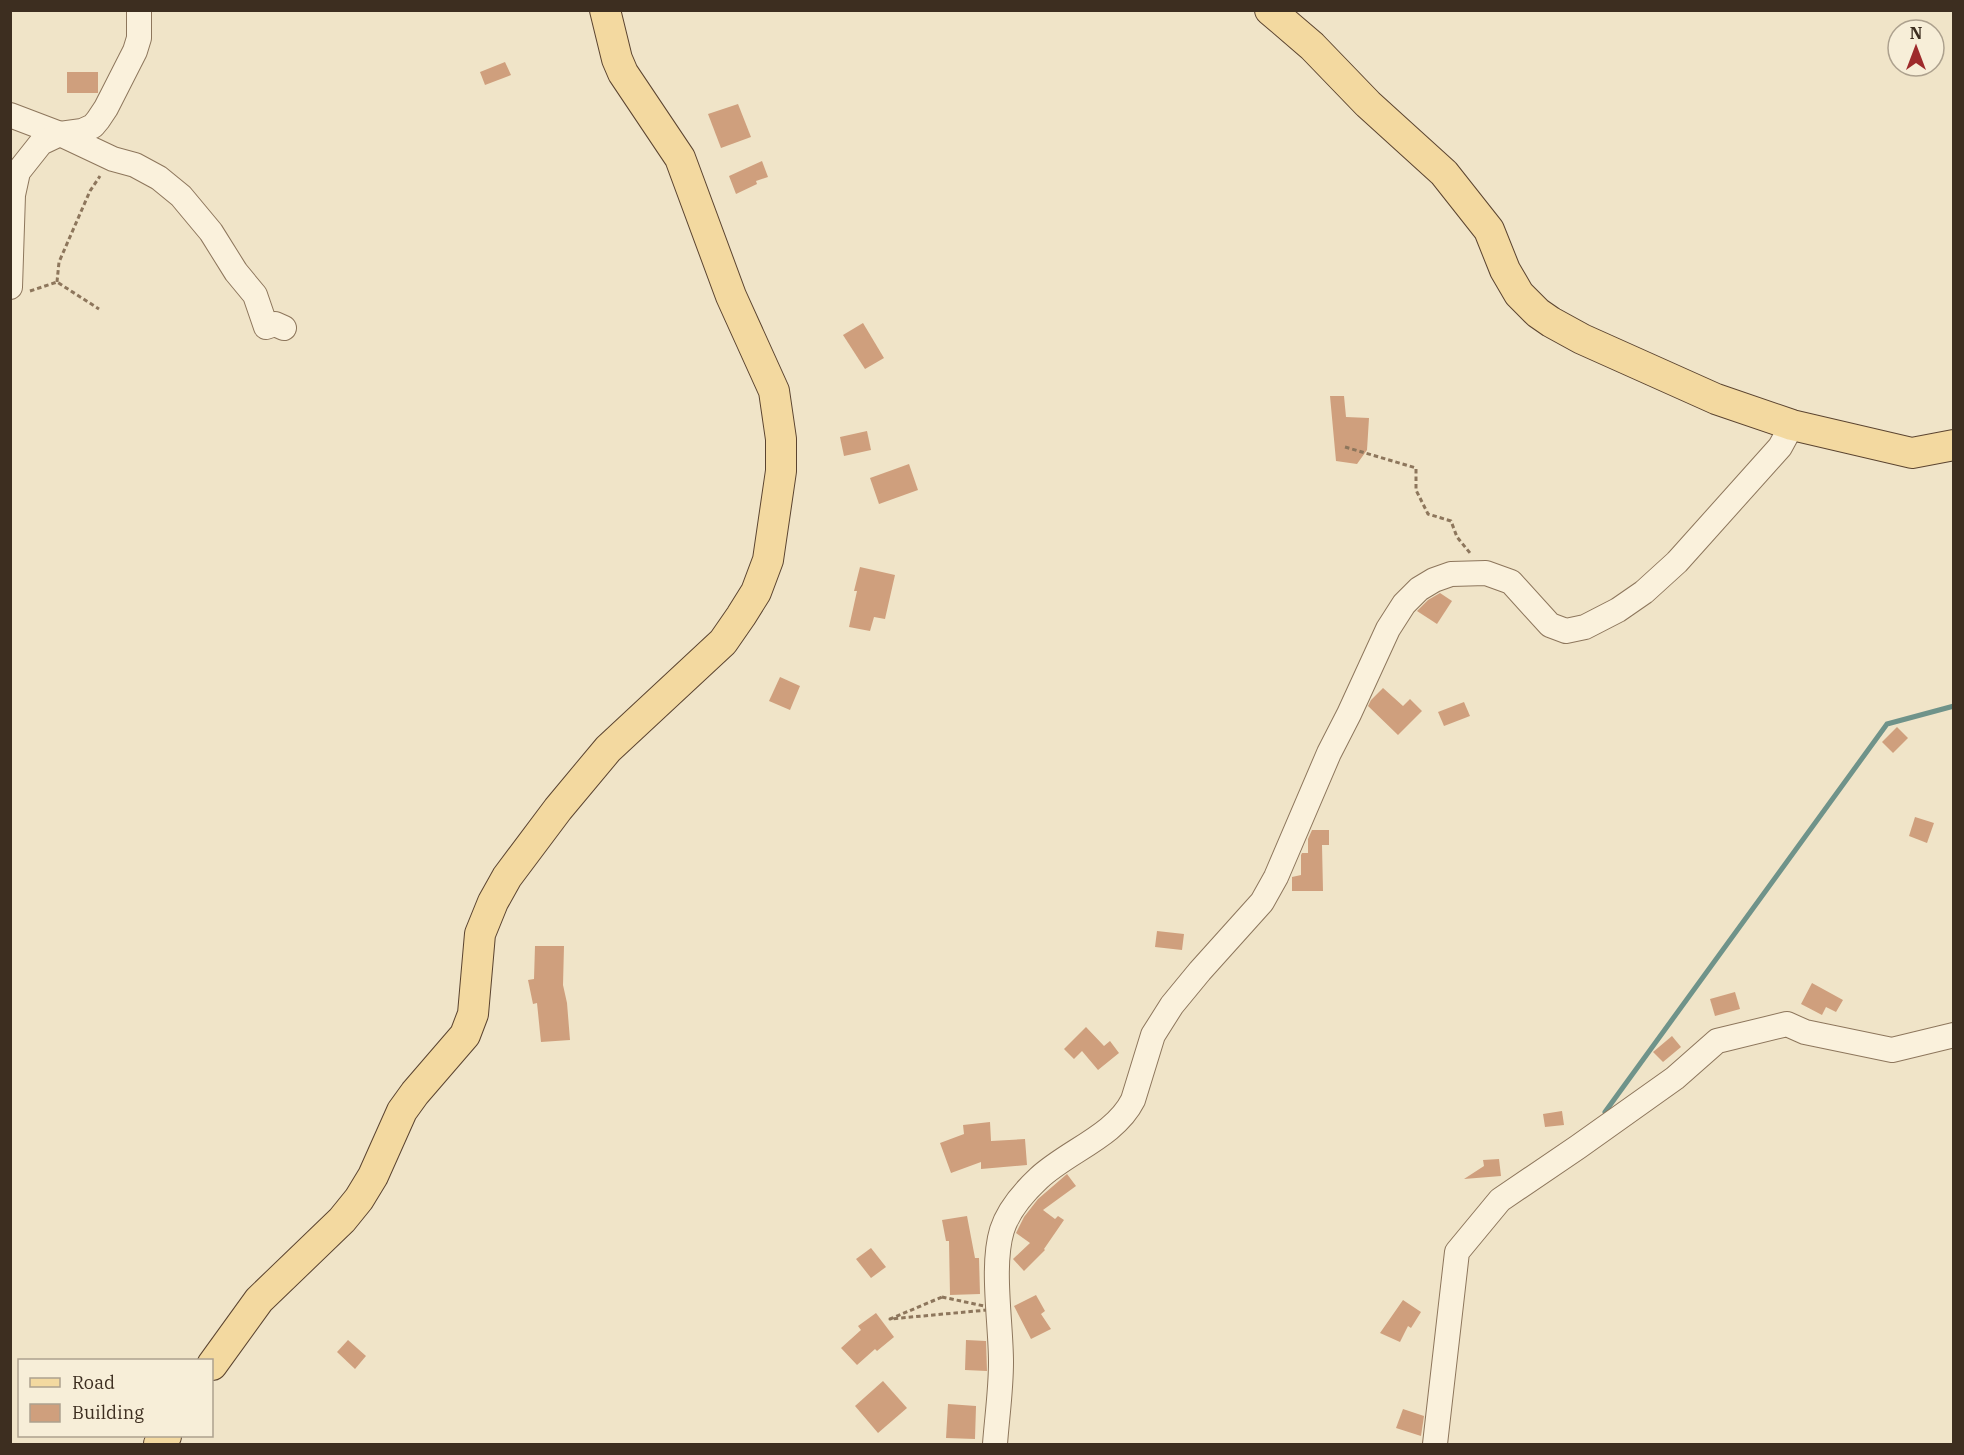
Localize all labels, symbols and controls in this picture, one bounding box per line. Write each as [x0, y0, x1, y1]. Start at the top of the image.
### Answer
north arrow [1886, 18, 1946, 78]
text: N [1910, 23, 1922, 43]
legend [18, 1359, 213, 1437]
text: Road [72, 1371, 115, 1394]
text: Building [72, 1401, 144, 1424]

